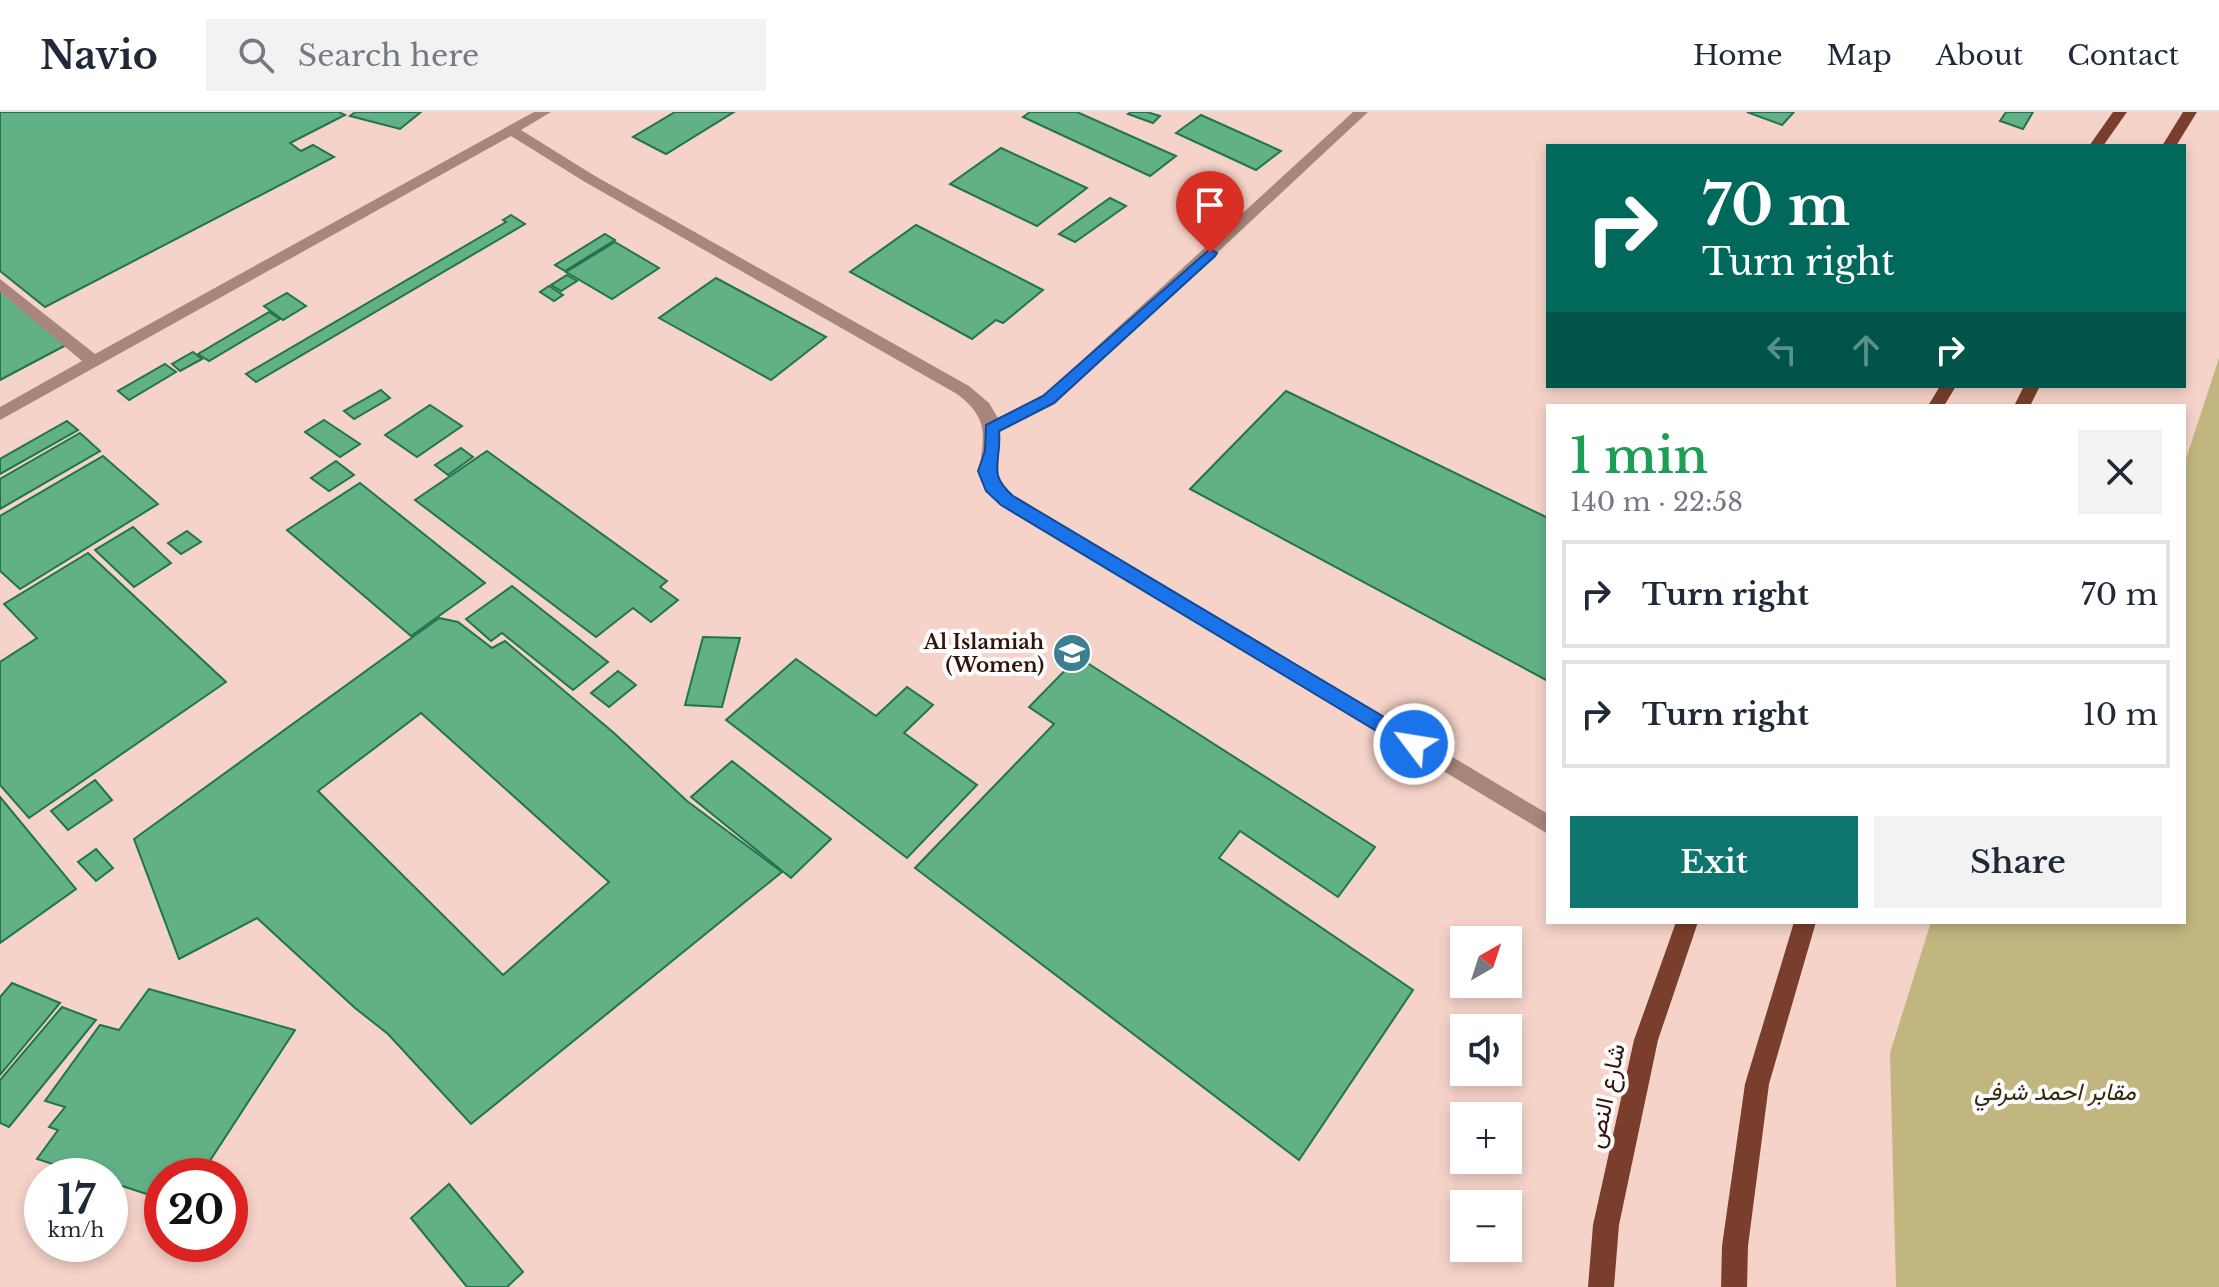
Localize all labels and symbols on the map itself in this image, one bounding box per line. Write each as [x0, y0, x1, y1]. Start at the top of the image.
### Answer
pin [1176, 171, 1244, 253]
place label: Al Islamiah (Women) [923, 630, 1045, 677]
school or university icon: Al Islamiah (Women) [1051, 632, 1093, 674]
position arrow [1372, 702, 1456, 786]
north arrow [1450, 926, 1522, 998]
street label: شارع النص [1580, 1041, 1633, 1151]
park label: مقابر احمد شرفي [1974, 1077, 2136, 1111]
speed limit sign: 20 [144, 1158, 248, 1262]

